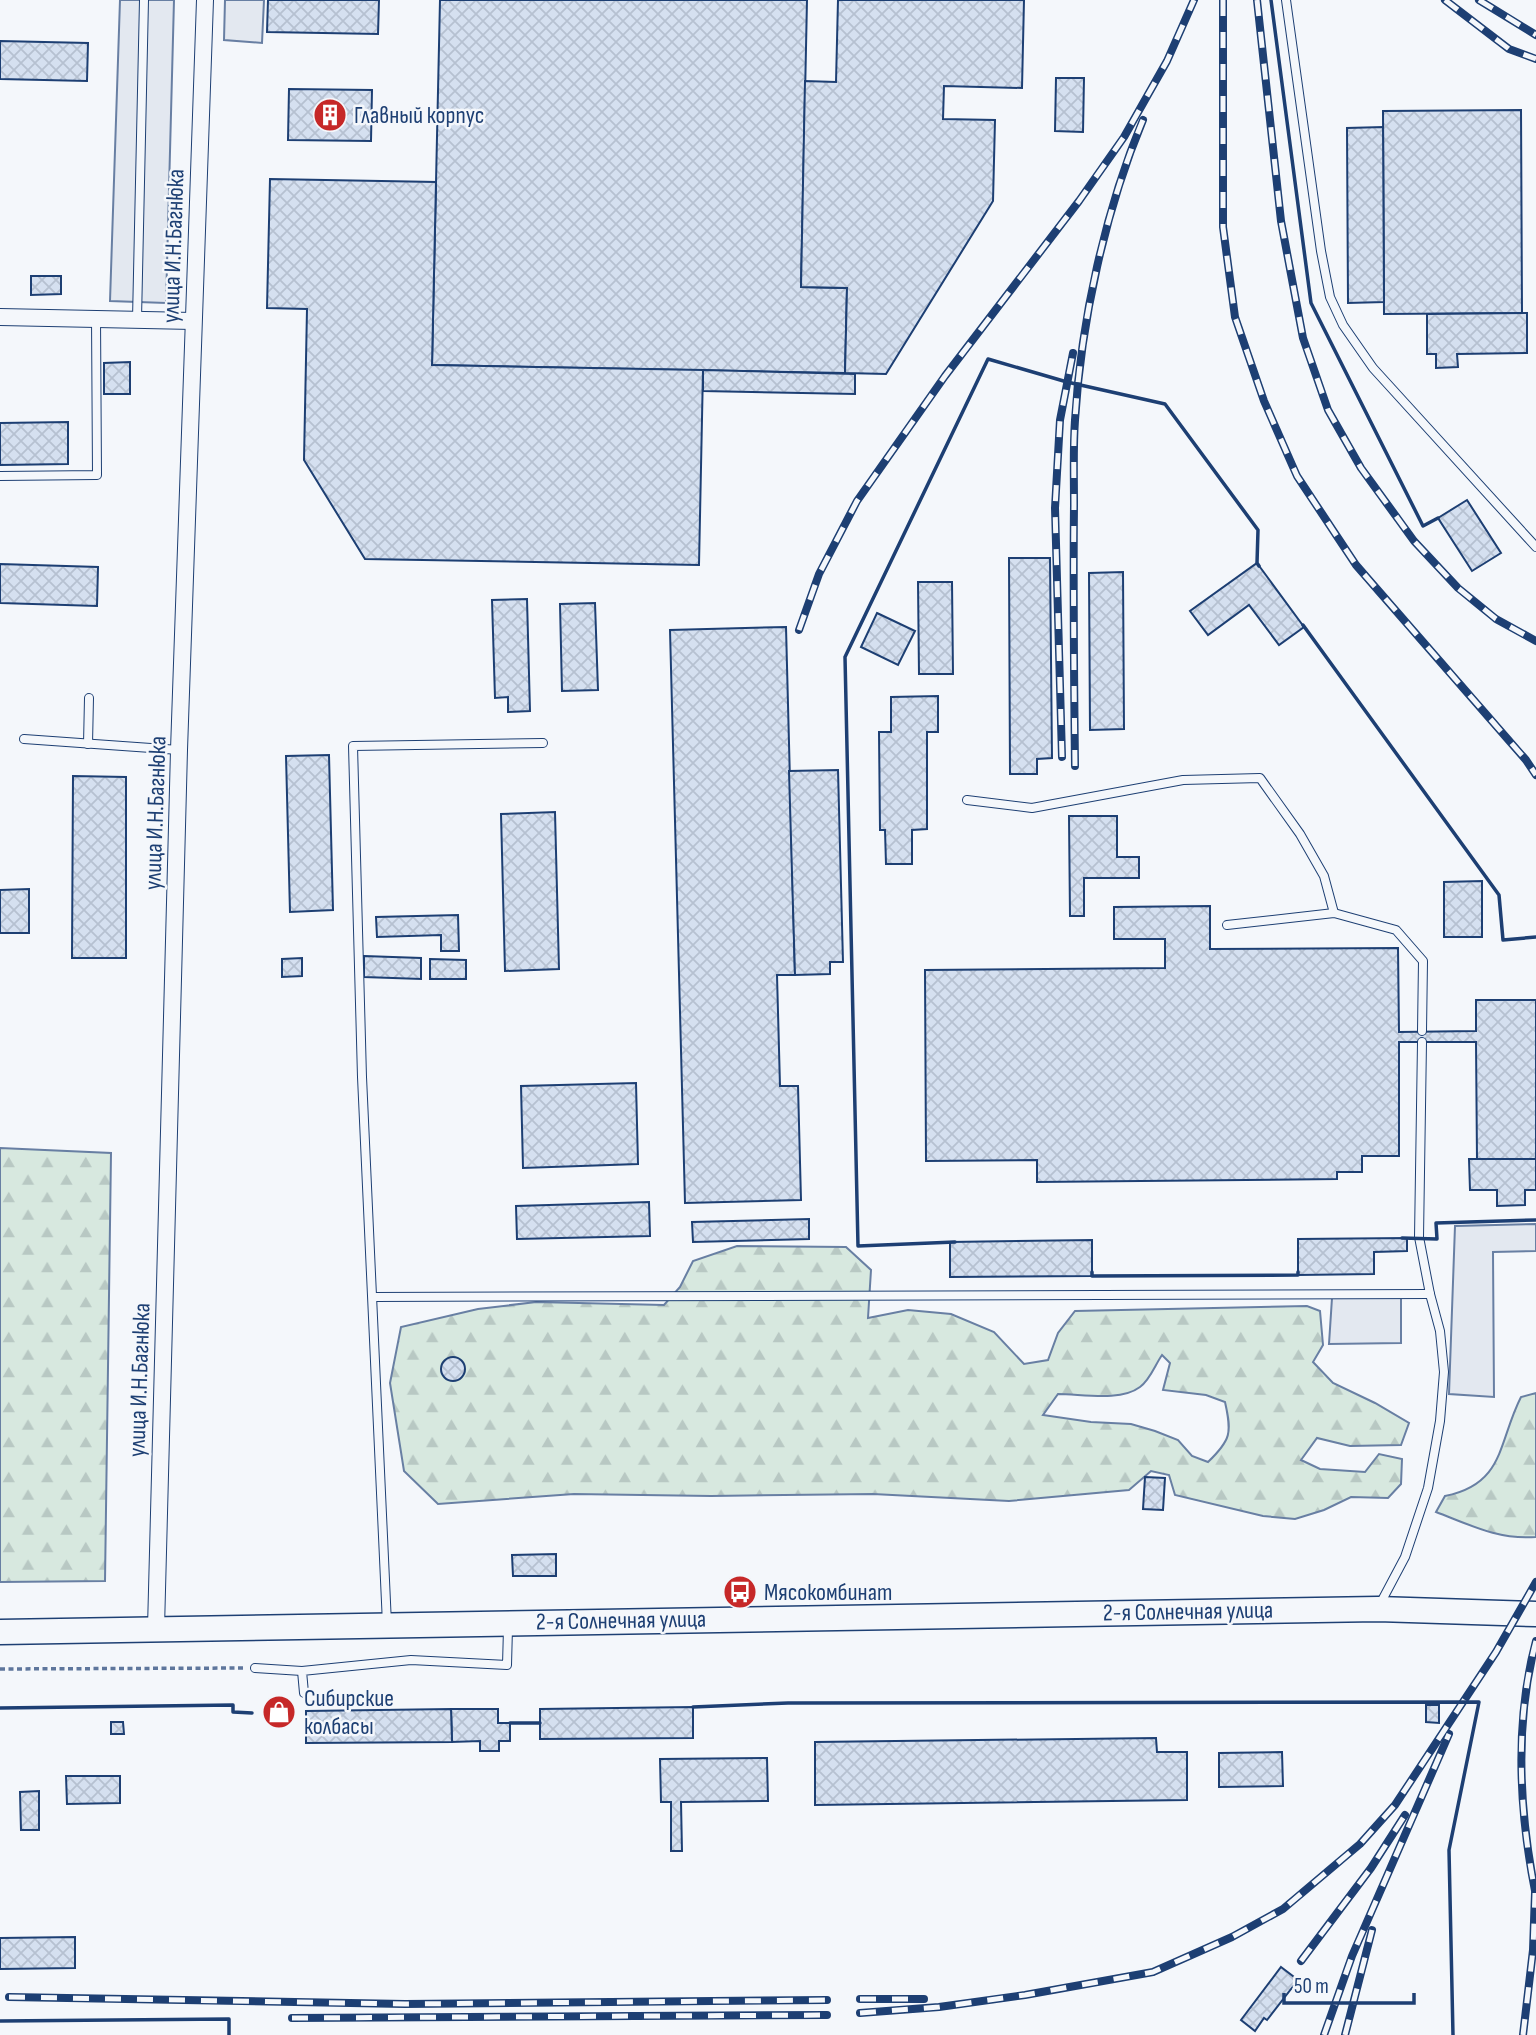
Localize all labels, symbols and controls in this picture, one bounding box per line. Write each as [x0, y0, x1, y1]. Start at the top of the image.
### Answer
building icon: Главный корпус [311, 96, 349, 134]
place label: Главный корпус [354, 101, 484, 130]
street label: улица И.Н.Багнюка [156, 168, 191, 324]
street label: улица И.Н.Багнюка [138, 735, 173, 891]
street label: улица И.Н.Багнюка [122, 1302, 157, 1458]
bus stop icon: Мясокомбинат [721, 1573, 759, 1611]
place label: Мясокомбинат [764, 1578, 892, 1607]
street label: 2-я Солнечная улица [1103, 1596, 1273, 1627]
street label: 2-я Солнечная улица [536, 1605, 706, 1636]
place label: Сибирские колбасы [304, 1684, 394, 1741]
shop icon: Сибирские колбасы [260, 1693, 298, 1731]
scale bar [1284, 1962, 1414, 2006]
text: 50 m [1294, 1974, 1329, 1999]

